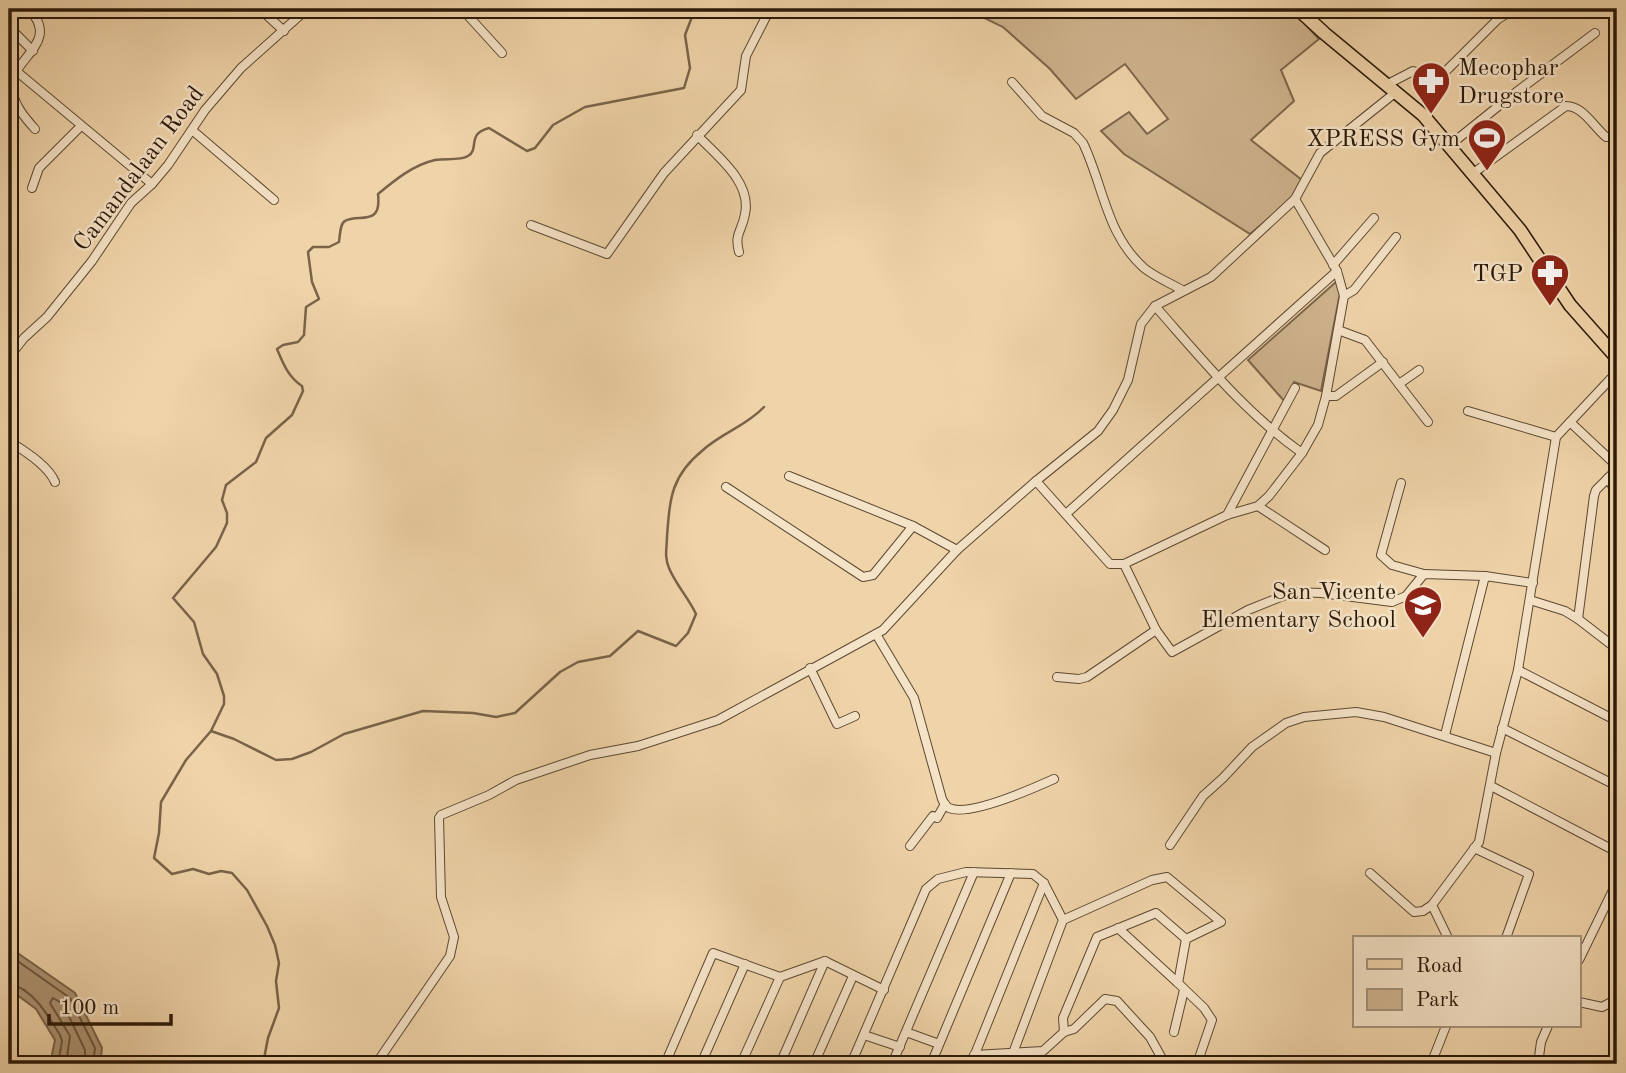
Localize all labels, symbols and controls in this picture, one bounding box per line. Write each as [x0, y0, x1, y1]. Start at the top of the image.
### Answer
place label: Mecophar Drugstore [1458, 57, 1564, 109]
pharmacy icon: Mecophar Drugstore [1410, 60, 1452, 115]
street label: Camandalaan Road [70, 82, 209, 256]
sports icon: XPRESS Gym [1466, 117, 1508, 172]
place label: XPRESS Gym [1306, 128, 1460, 152]
pharmacy icon: TGP [1529, 252, 1571, 307]
place label: TGP [1472, 263, 1523, 287]
place label: San Vicente Elementary School [1201, 581, 1396, 633]
school or university icon: San Vicente Elementary School [1402, 584, 1444, 639]
legend [1353, 936, 1580, 1028]
text: Road [1416, 956, 1463, 977]
scale bar [49, 982, 172, 1026]
text: Park [1416, 990, 1459, 1011]
text: 100 m [60, 998, 119, 1019]

